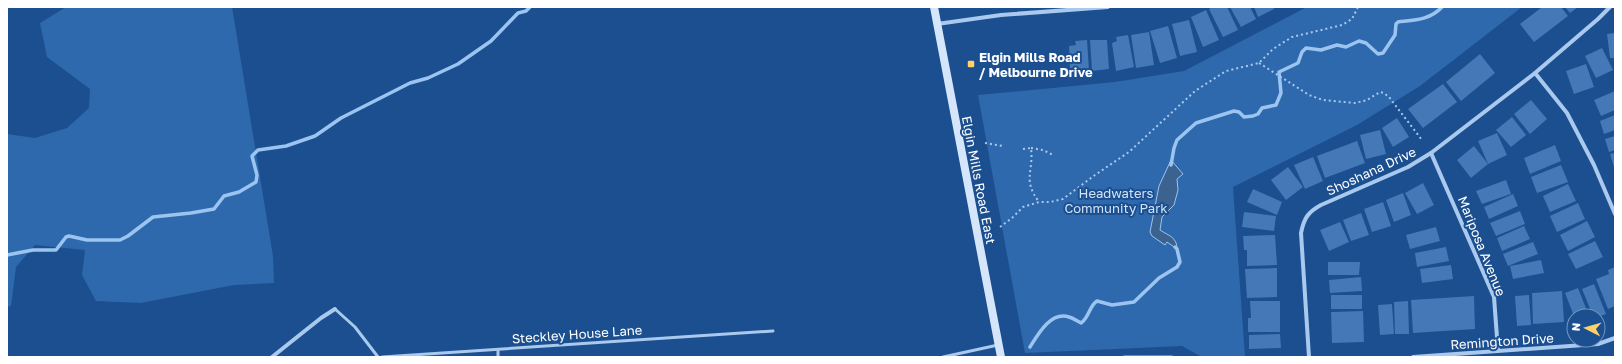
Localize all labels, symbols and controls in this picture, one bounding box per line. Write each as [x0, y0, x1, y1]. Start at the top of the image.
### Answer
place label: Elgin Mills Road / Melbourne Drive [979, 49, 1093, 80]
marker: Elgin Mills Road / Melbourne Drive [966, 59, 976, 69]
street label: Elgin Mills Road East [959, 115, 999, 245]
street label: Shoshana Drive [1324, 143, 1418, 199]
park label: Headwaters Community Park [1064, 185, 1168, 216]
street label: Mariposa Avenue [1455, 194, 1509, 298]
north arrow [1566, 308, 1606, 348]
street label: Steckley House Lane [511, 321, 643, 347]
text: N [1569, 322, 1582, 332]
street label: Remington Drive [1450, 329, 1554, 353]

